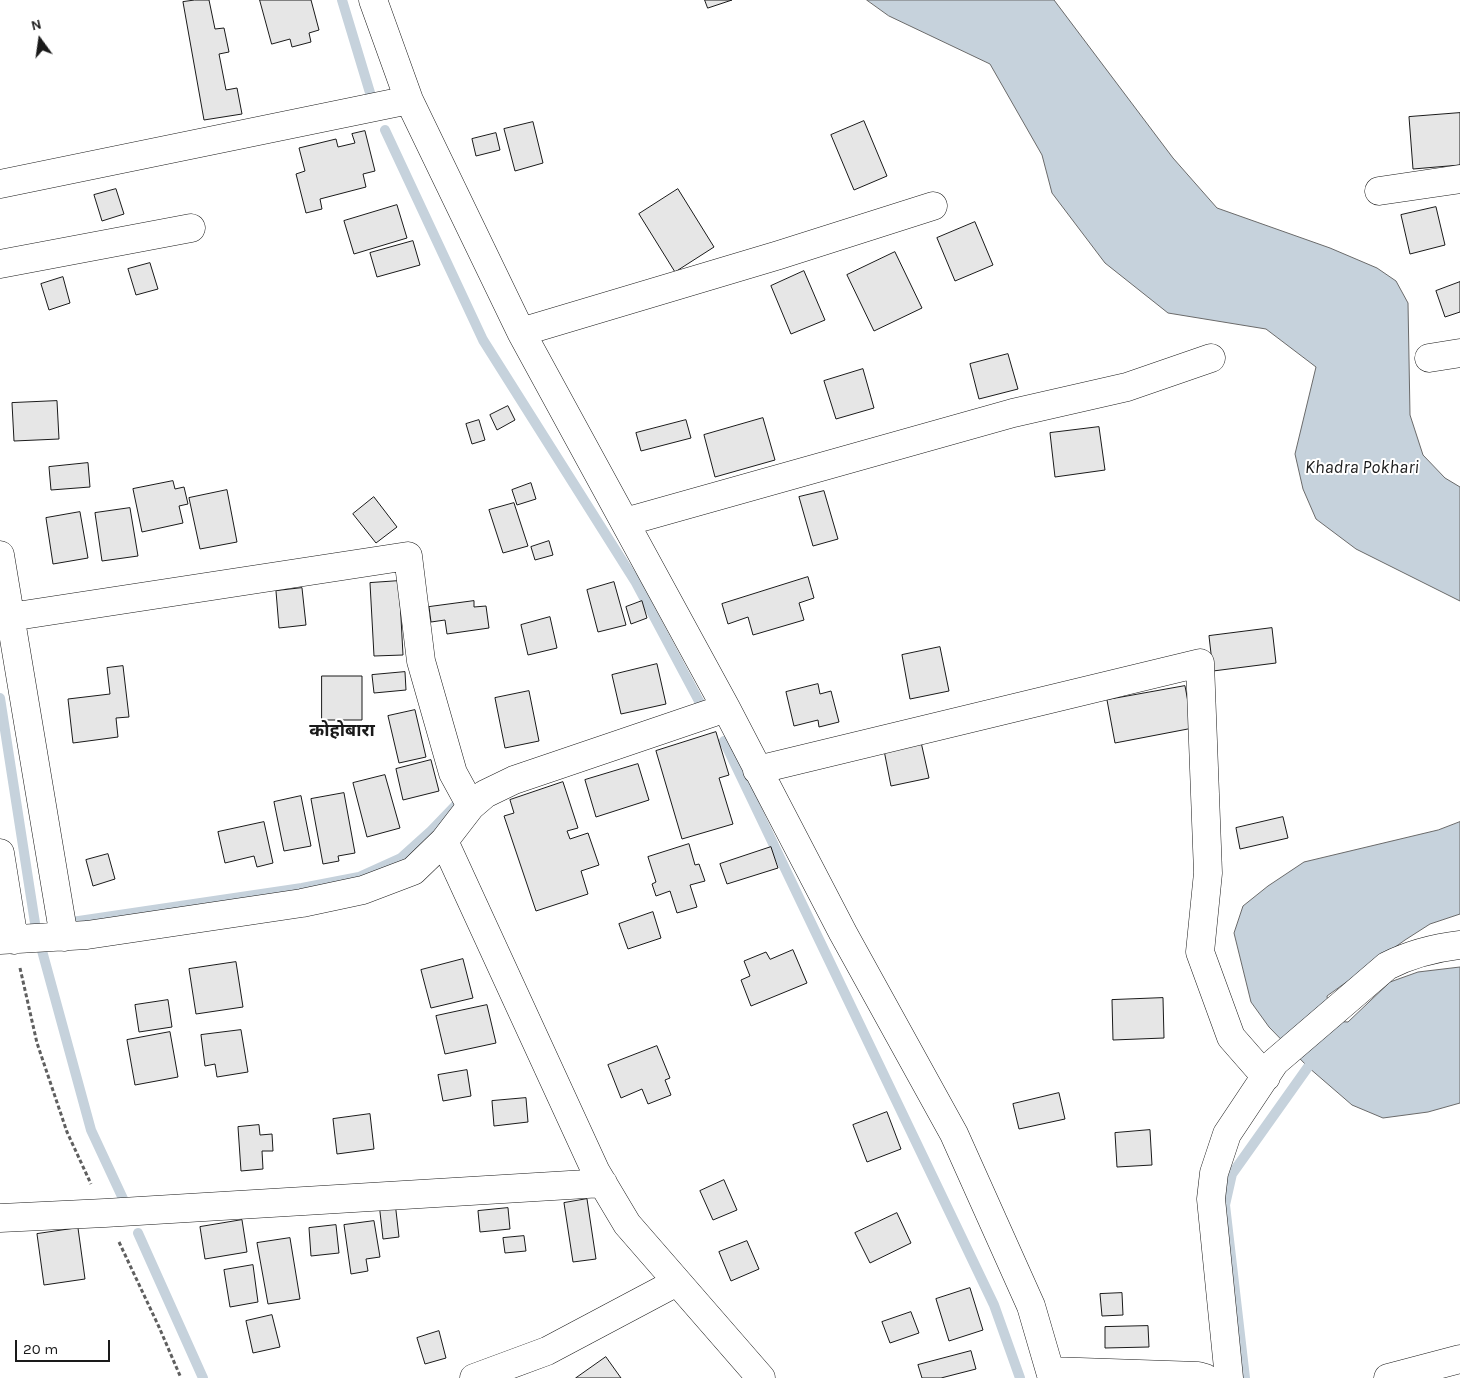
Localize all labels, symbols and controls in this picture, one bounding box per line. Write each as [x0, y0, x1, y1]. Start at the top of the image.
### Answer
north arrow [15, 15, 65, 65]
text: N [29, 15, 43, 34]
water label: Khadra Pokhari [1305, 457, 1419, 479]
district label: कोहोबारा [309, 720, 375, 742]
scale bar [18, 1330, 112, 1362]
text: 20 m [23, 1340, 58, 1358]

